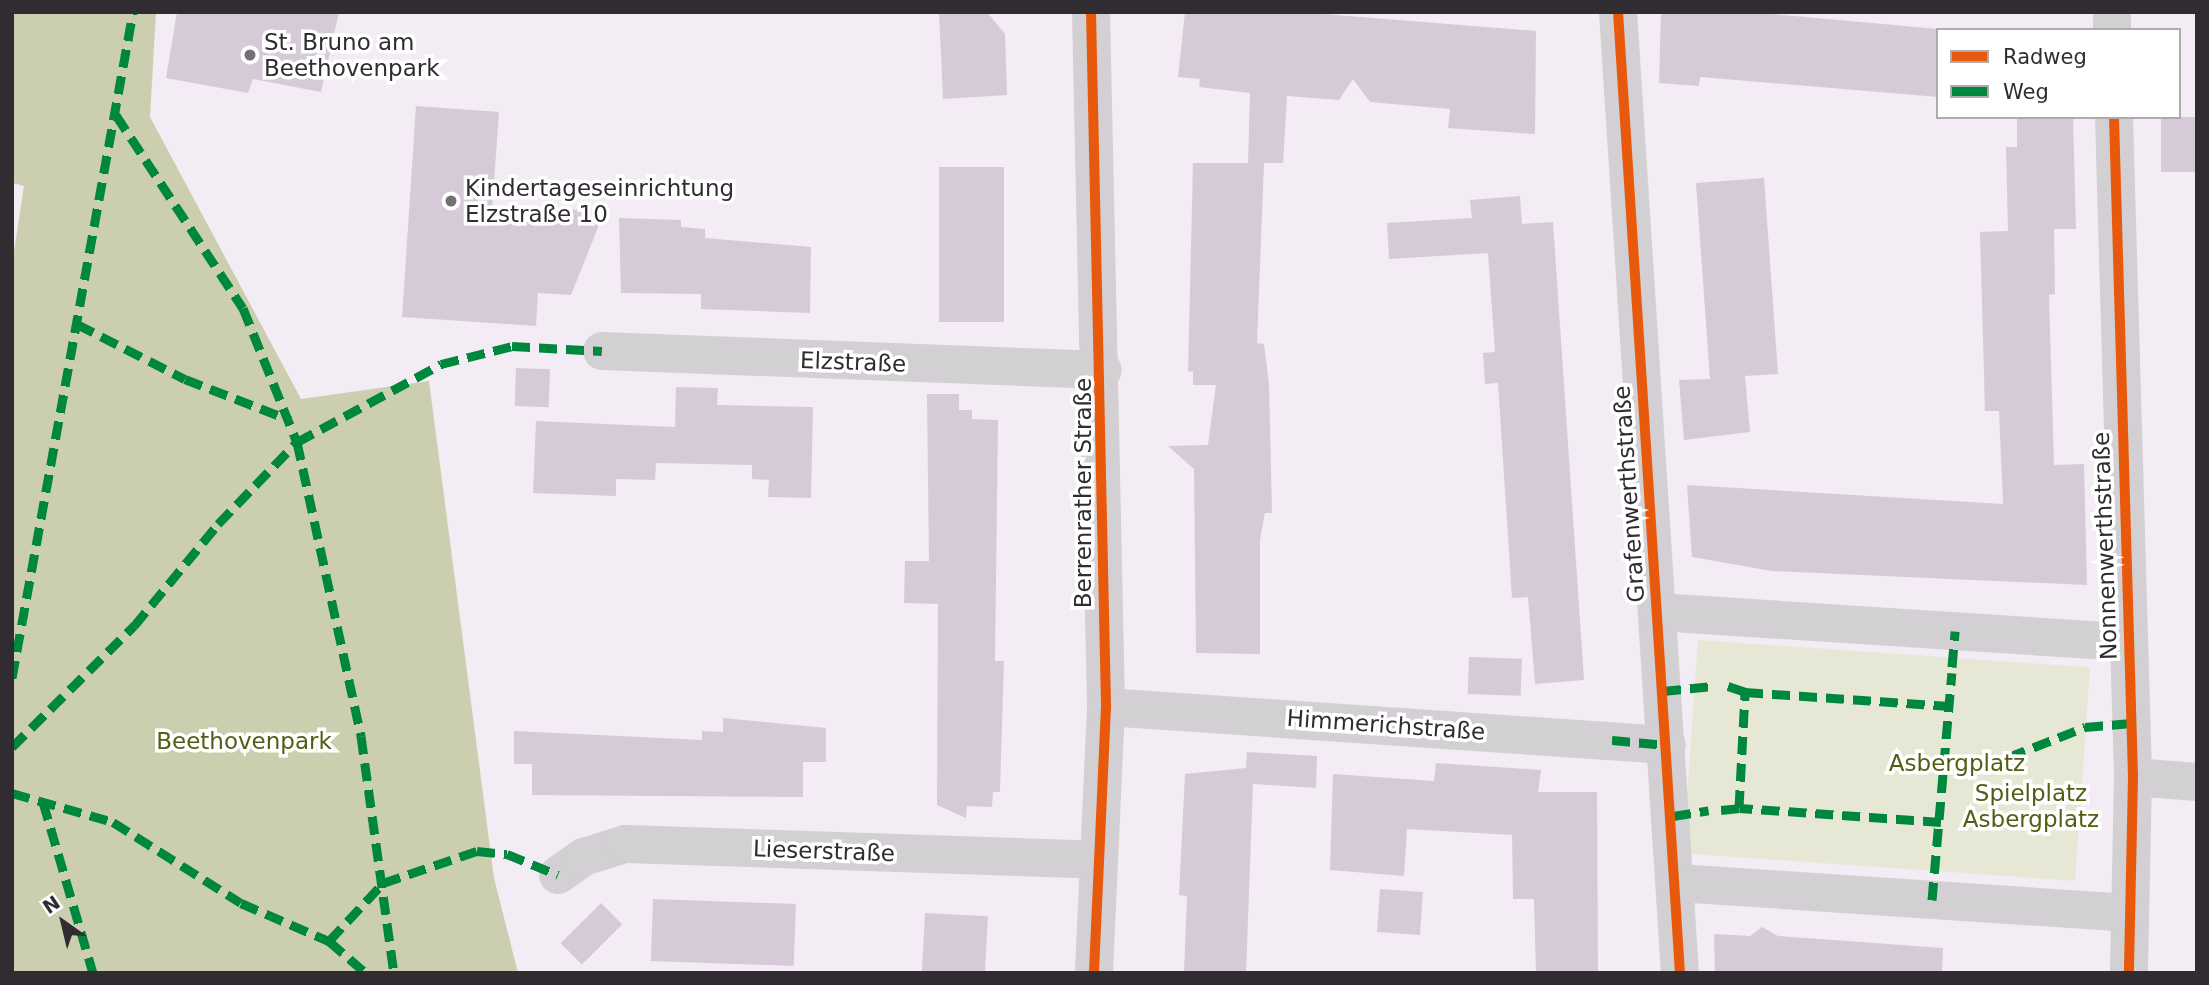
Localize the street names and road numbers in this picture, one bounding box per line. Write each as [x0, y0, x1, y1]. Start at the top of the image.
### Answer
street label: Elzstraße [799, 346, 907, 378]
street label: Berrenrather Straße [1069, 378, 1097, 608]
street label: Grafenwerthstraße [1608, 385, 1650, 603]
street label: Nonnenwerthstraße [2087, 431, 2123, 661]
street label: Himmerichstraße [1286, 704, 1486, 746]
street label: Lieserstraße [752, 835, 896, 867]

